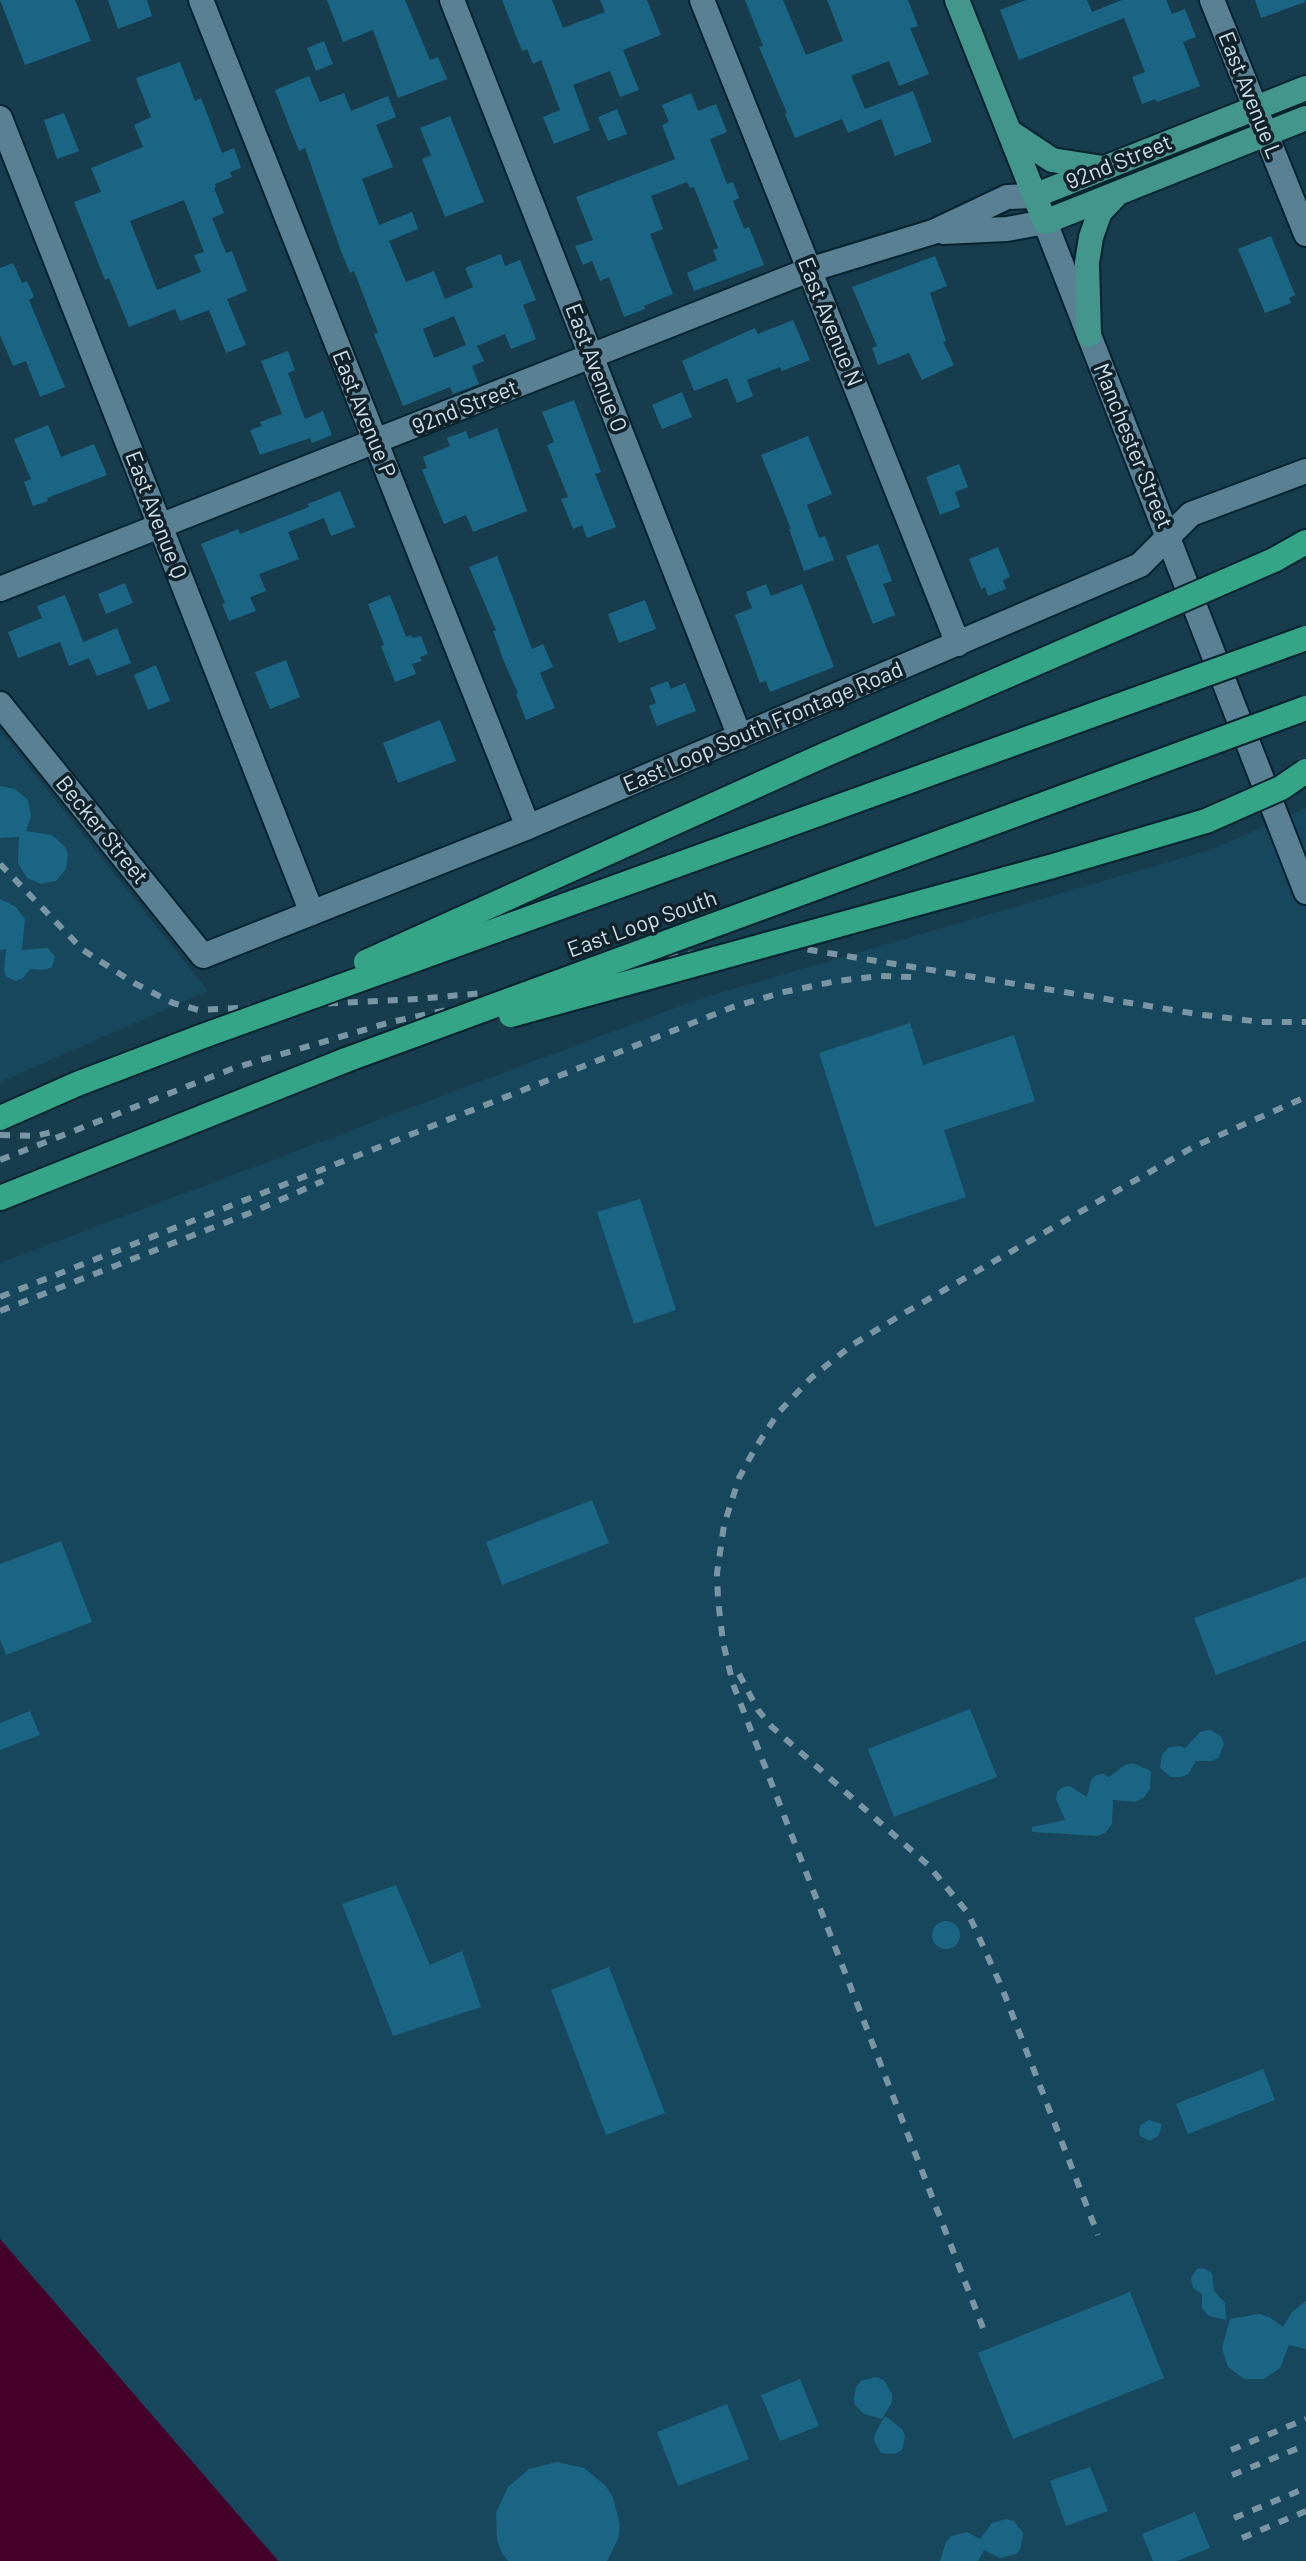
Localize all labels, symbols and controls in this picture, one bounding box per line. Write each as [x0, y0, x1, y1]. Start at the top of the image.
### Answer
street label: East Avenue L [1213, 28, 1287, 162]
street label: 92nd Street [1062, 129, 1176, 195]
street label: East Avenue N [792, 254, 868, 390]
street label: East Avenue O [559, 300, 633, 436]
street label: East Avenue P [327, 347, 401, 481]
street label: Manchester Street [1088, 360, 1178, 532]
street label: 92nd Street [408, 374, 522, 440]
street label: East Avenue Q [120, 447, 192, 583]
street label: East Loop South Frontage Road [619, 656, 907, 798]
street label: Becker Street [50, 770, 154, 890]
street label: East Loop South [564, 885, 720, 963]

